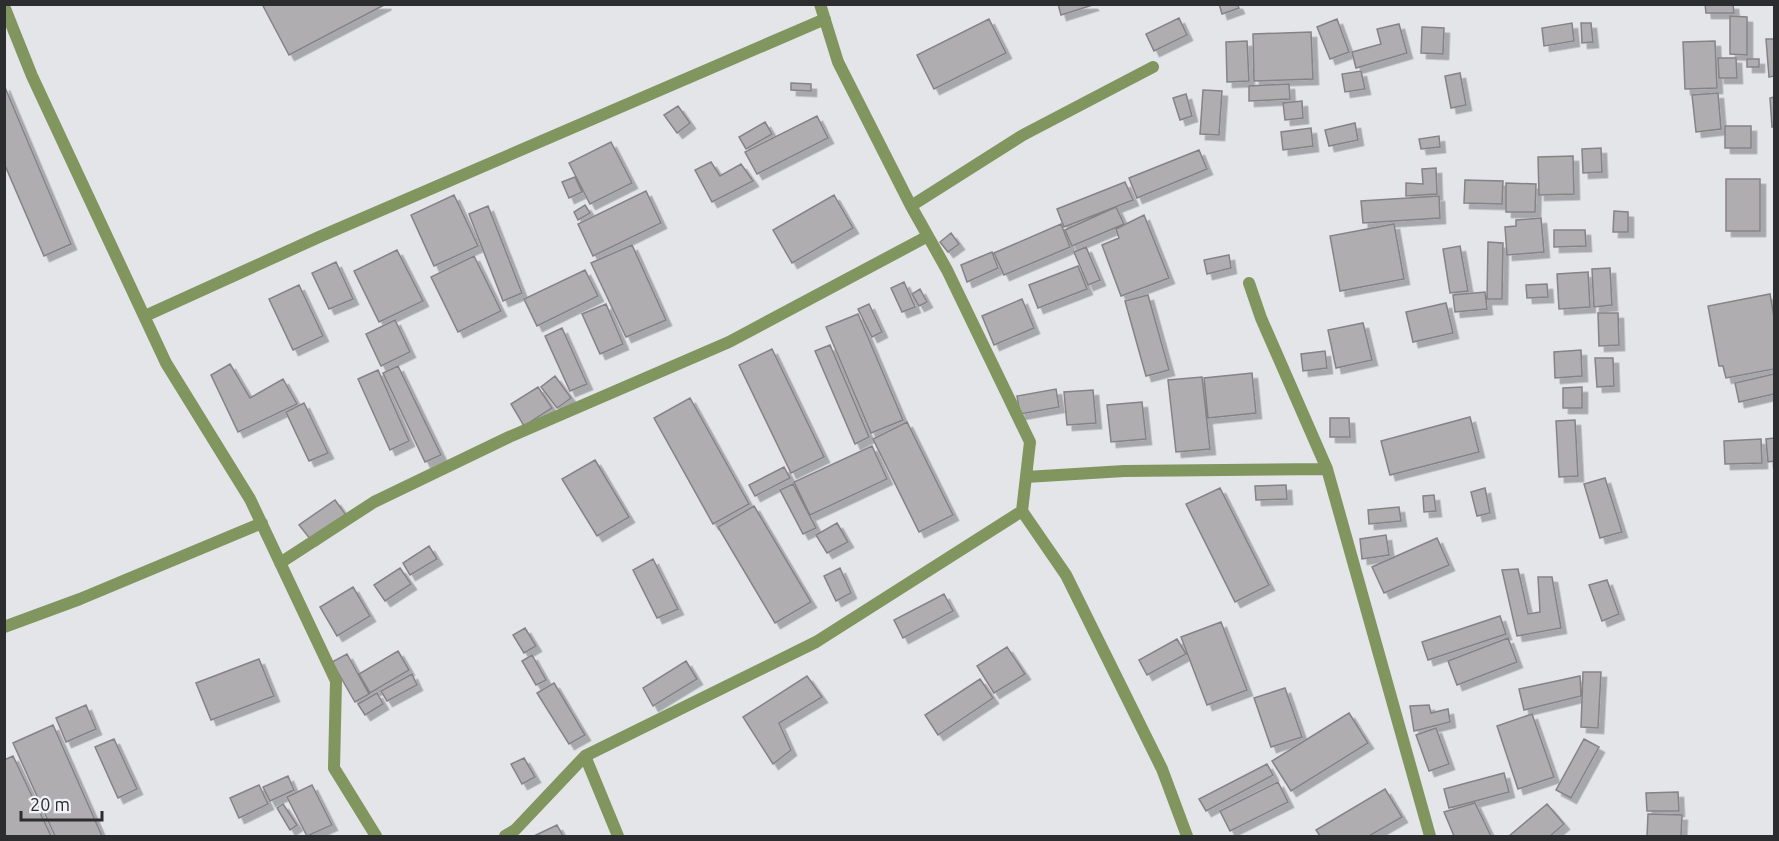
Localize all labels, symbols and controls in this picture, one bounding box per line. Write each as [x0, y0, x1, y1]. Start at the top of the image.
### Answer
scale bar [21, 784, 102, 822]
text: 20 m [30, 794, 70, 814]

